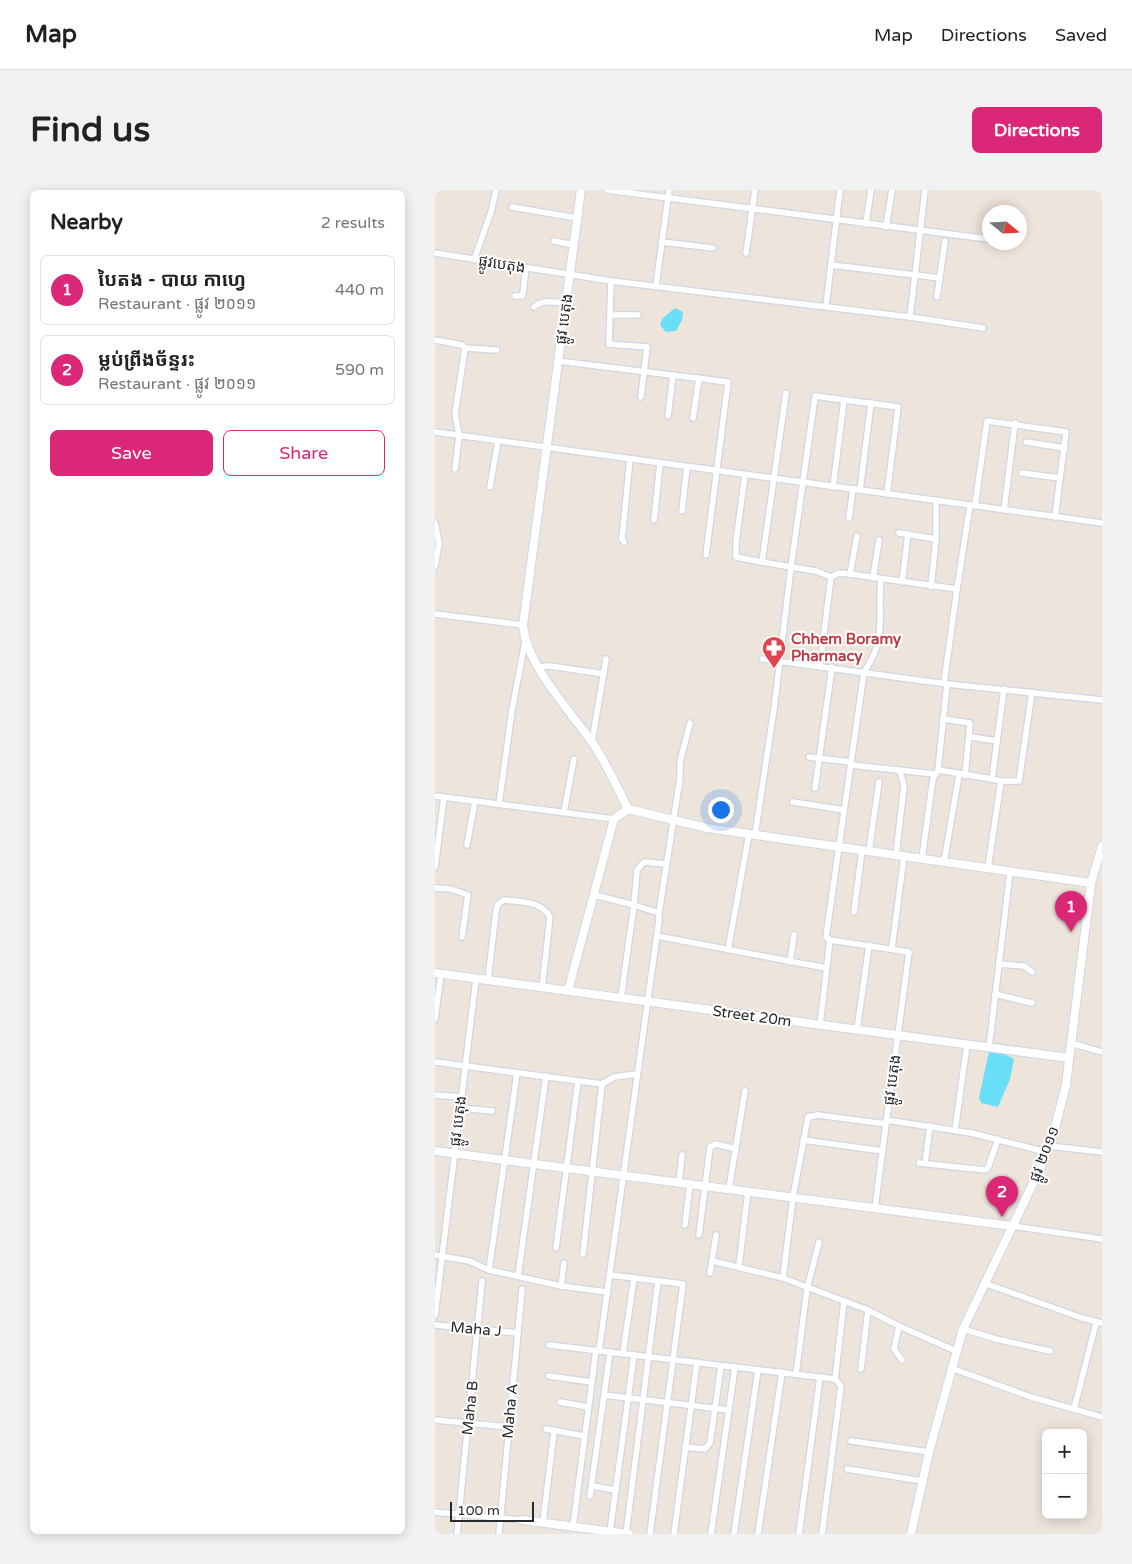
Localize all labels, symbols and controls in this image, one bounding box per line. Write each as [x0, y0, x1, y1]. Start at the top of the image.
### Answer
text: Map [25, 20, 77, 49]
text: Map [874, 24, 913, 46]
text: Directions [941, 24, 1027, 46]
text: Saved [1055, 24, 1107, 46]
button: Directions [972, 107, 1102, 153]
text: Find us [30, 109, 150, 151]
north arrow [982, 205, 1027, 250]
text: Nearby [50, 210, 123, 235]
text: 2 results [321, 213, 385, 233]
street label: ផ្លូវបេតុង [477, 251, 527, 281]
text: បៃតង - បាយ កាហ្វេ [98, 269, 246, 291]
text: 1 [62, 280, 72, 300]
text: 440 m [335, 280, 384, 300]
street label: ផ្លូវ បេតុង [552, 292, 581, 346]
text: Restaurant · ផ្លូវ ២០១១ [98, 294, 256, 314]
text: ម្លប់ព្រីងច័ន្ទរះ [98, 349, 195, 371]
text: 2 [62, 360, 72, 380]
text: 590 m [335, 360, 384, 380]
text: Restaurant · ផ្លូវ ២០១១ [98, 374, 256, 394]
button: Save [50, 430, 213, 476]
button: Share [223, 430, 385, 476]
place label: Chhem Boramy Pharmacy [791, 630, 901, 666]
pharmacy icon: Chhem Boramy Pharmacy [761, 635, 787, 669]
your location [708, 797, 734, 823]
pin: 1 [1055, 891, 1087, 932]
street label: Street 20m [711, 1002, 793, 1030]
street label: ផ្លូវ បេតុង [880, 1053, 909, 1107]
street label: ផ្លូវ បេតុង [446, 1094, 474, 1148]
street label: ផ្លូវ ២០១១ [1025, 1124, 1067, 1186]
pin: 2 [986, 1176, 1018, 1217]
street label: Maha J [450, 1318, 502, 1340]
street label: Maha B [458, 1380, 482, 1436]
street label: Maha A [499, 1383, 521, 1439]
map controls [1042, 1429, 1087, 1519]
button: + [1042, 1429, 1087, 1474]
button: − [1042, 1474, 1087, 1519]
scale bar [450, 1499, 534, 1522]
text: 100 m [457, 1502, 500, 1519]

